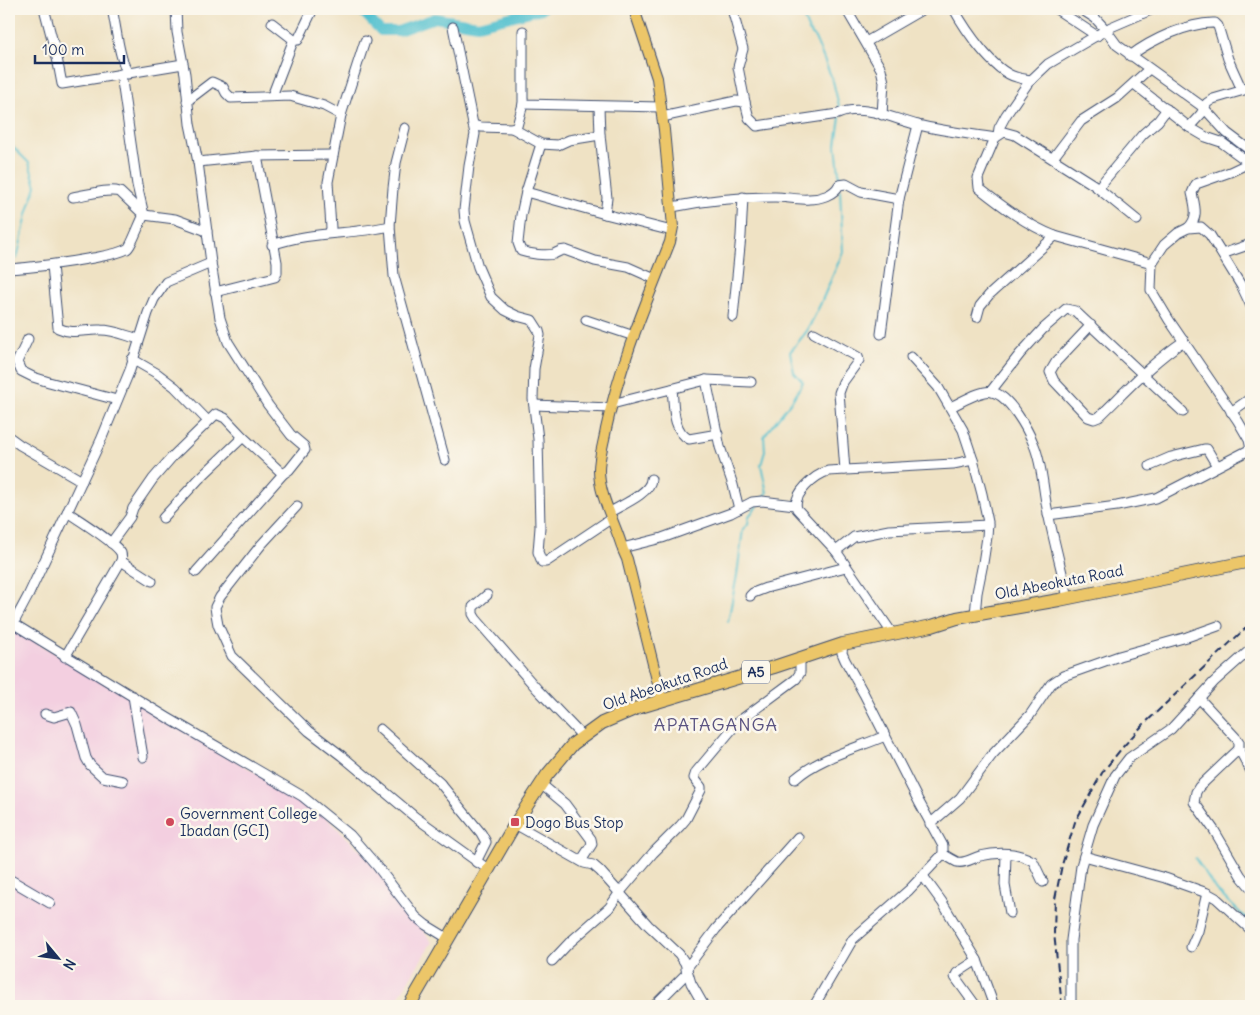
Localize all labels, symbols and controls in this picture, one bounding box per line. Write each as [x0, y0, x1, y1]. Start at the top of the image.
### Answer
scale bar [35, 32, 124, 64]
text: 100 m [42, 40, 84, 59]
street label: Old Abeokuta Road [993, 560, 1125, 604]
street label: Old Abeokuta Road [600, 654, 730, 714]
road number: A5 [742, 660, 770, 684]
district label: APATAGANGA [654, 713, 778, 736]
place label: Government College Ibadan (GCI) [180, 804, 317, 840]
place label: Dogo Bus Stop [525, 813, 624, 832]
marker: Government College Ibadan (GCI) [164, 816, 176, 828]
marker: Dogo Bus Stop [509, 816, 521, 828]
north arrow [32, 932, 82, 982]
text: N [59, 956, 80, 973]

